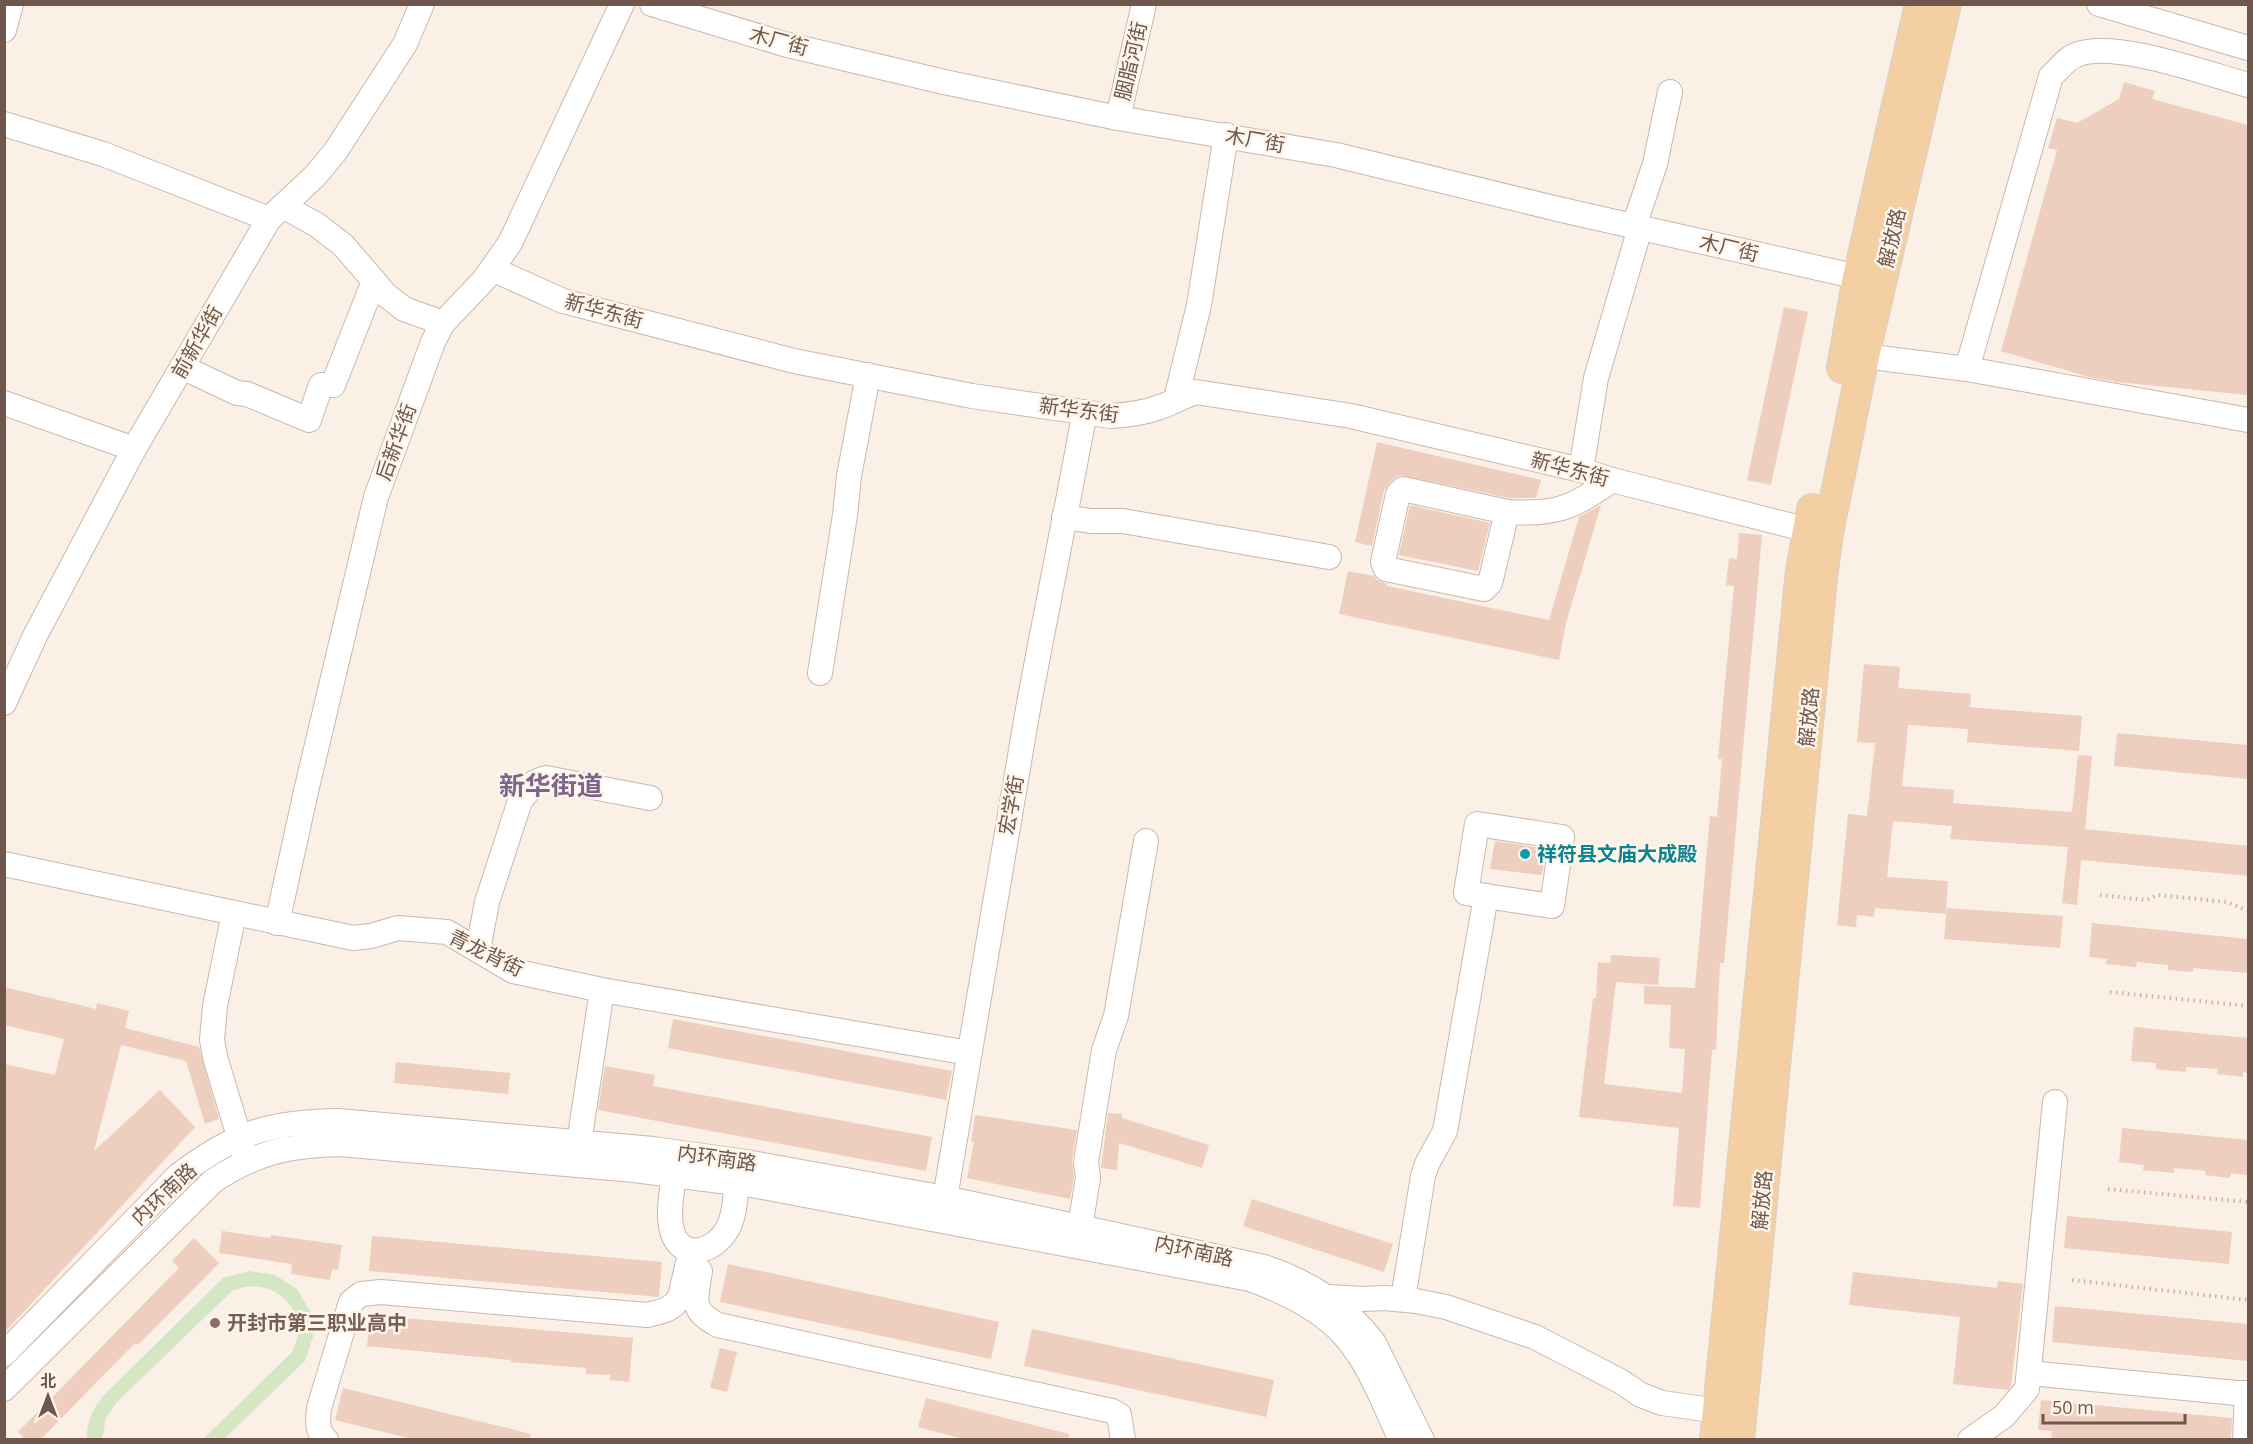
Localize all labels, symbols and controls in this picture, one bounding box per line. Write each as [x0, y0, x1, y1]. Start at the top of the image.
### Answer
street label: 胭脂河街 [1108, 19, 1153, 103]
street label: 木厂街 [747, 20, 812, 61]
street label: 木厂街 [1223, 121, 1287, 158]
street label: 解放路 [1872, 206, 1911, 270]
street label: 木厂街 [1697, 228, 1761, 267]
street label: 新华东街 [562, 287, 646, 334]
street label: 前新华街 [165, 300, 228, 383]
street label: 新华东街 [1038, 391, 1120, 428]
street label: 后新华街 [369, 400, 422, 484]
street label: 新华东街 [1528, 445, 1612, 492]
street label: 解放路 [1792, 686, 1825, 748]
district label: 新华街道 [499, 767, 603, 803]
street label: 宏学街 [992, 773, 1029, 837]
place label: 祥符县文庙大成殿 [1537, 840, 1697, 867]
marker: 祥符县文庙大成殿 [1518, 847, 1532, 861]
street label: 青龙背街 [444, 923, 528, 982]
street label: 内环南路 [676, 1139, 759, 1176]
street label: 内环南路 [125, 1156, 202, 1231]
street label: 解放路 [1745, 1169, 1778, 1231]
street label: 内环南路 [1152, 1229, 1236, 1272]
place label: 开封市第三职业高中 [227, 1309, 407, 1336]
marker: 开封市第三职业高中 [208, 1316, 222, 1330]
north arrow [18, 1366, 78, 1426]
text: 北 [40, 1370, 56, 1392]
scale bar [2043, 1387, 2186, 1425]
text: 50 m [2052, 1395, 2094, 1419]

